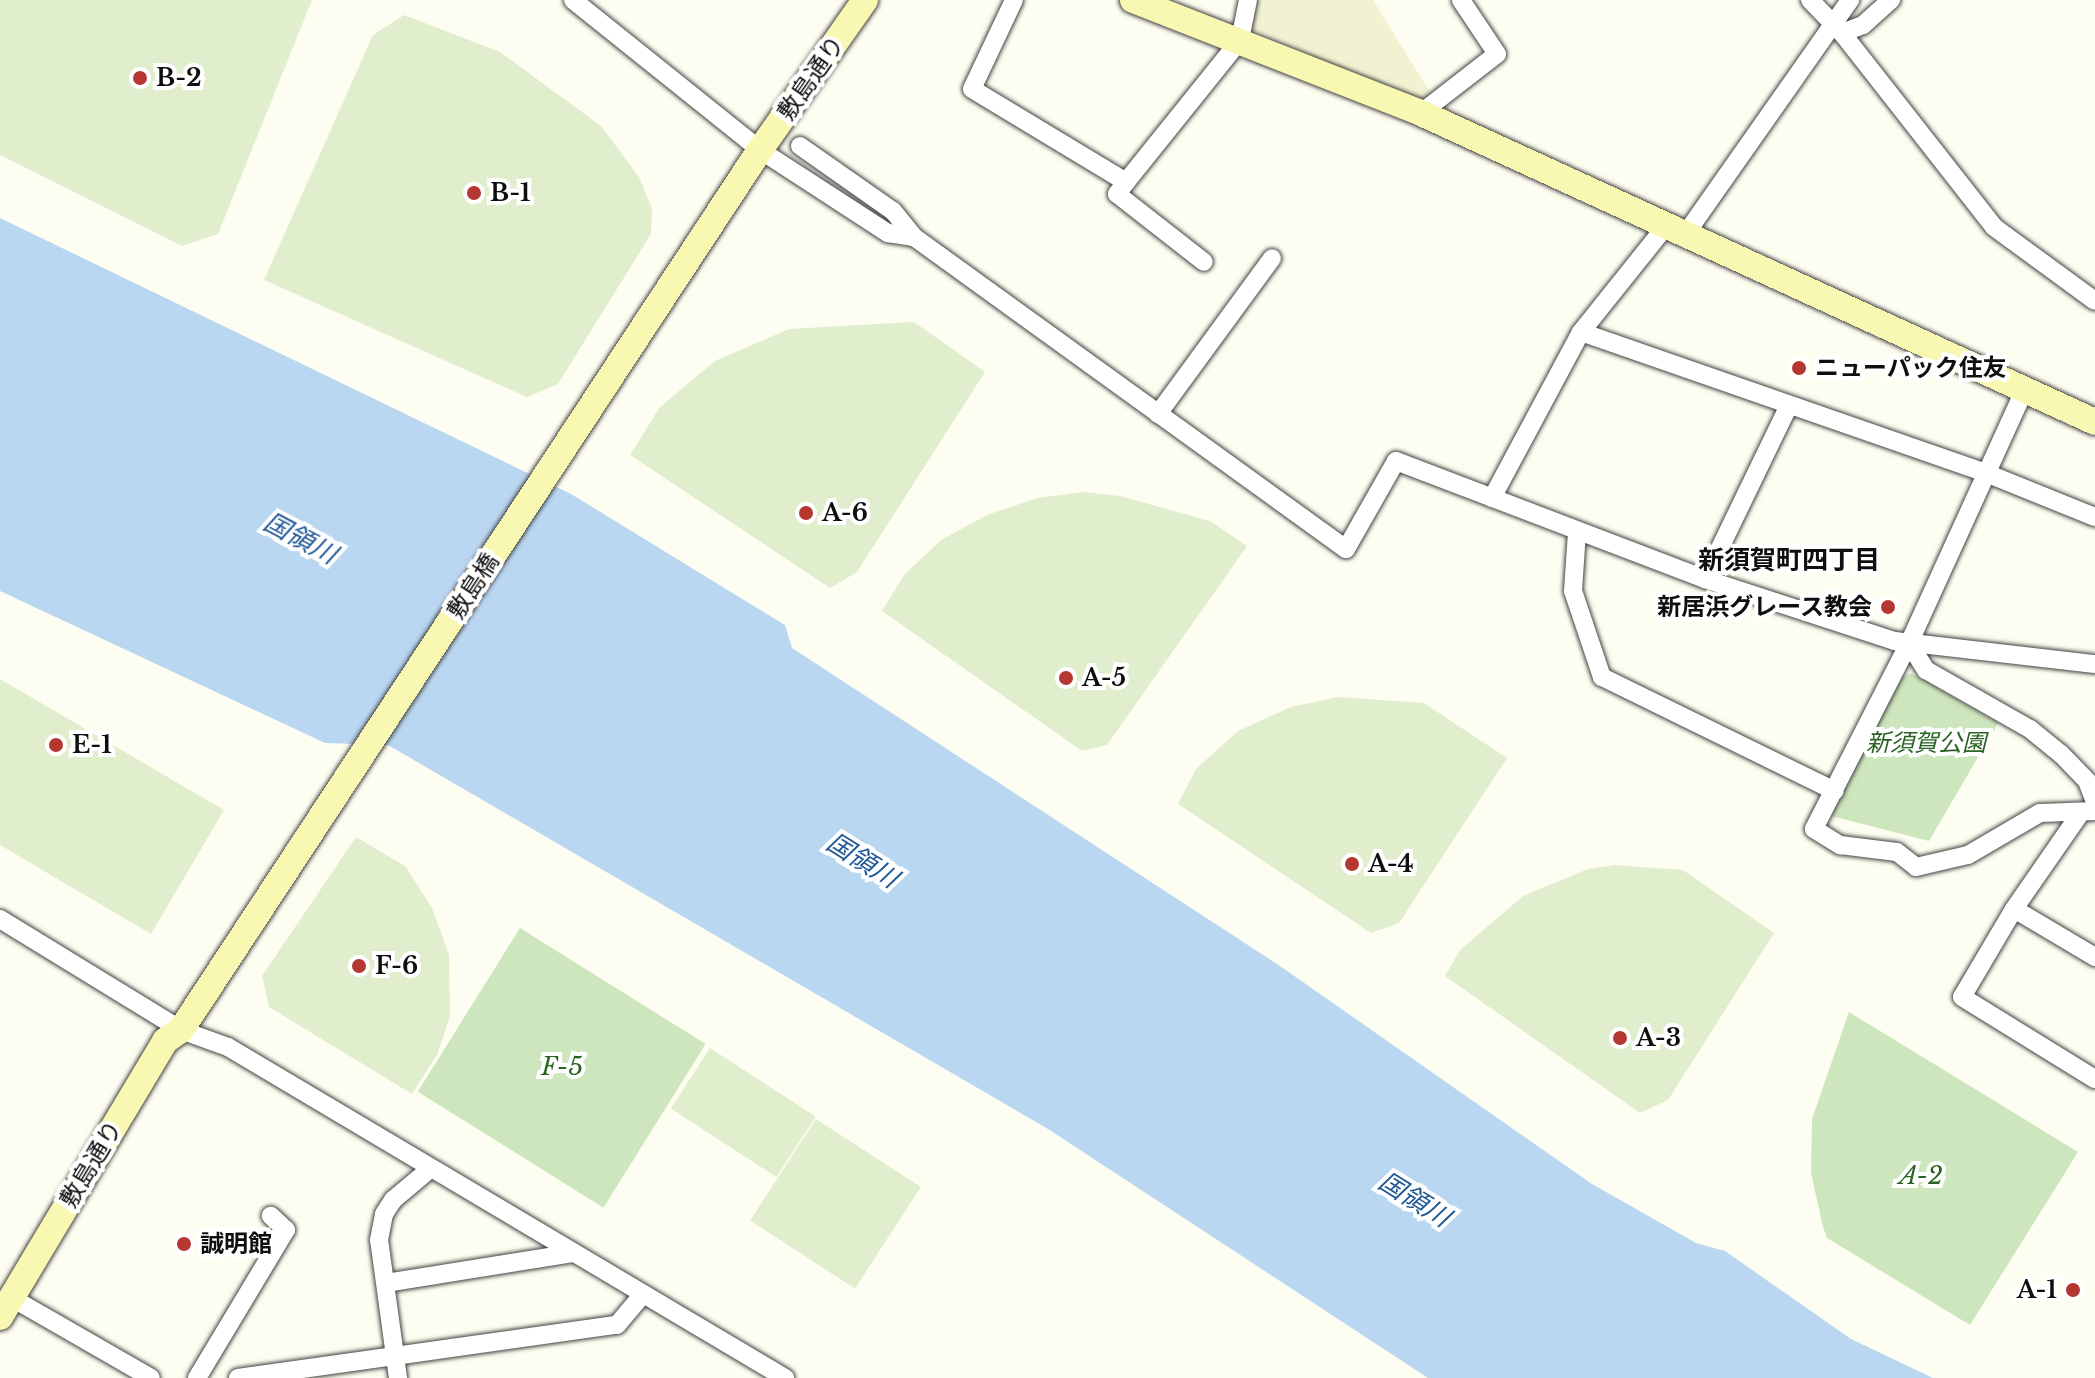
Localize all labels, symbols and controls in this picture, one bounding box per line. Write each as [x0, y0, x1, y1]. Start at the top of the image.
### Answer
street label: 敷島通り [772, 30, 850, 126]
place label: B-2 [156, 64, 202, 92]
marker: B-2 [131, 69, 149, 87]
place label: B-1 [490, 179, 531, 207]
marker: B-1 [465, 184, 483, 202]
place label: ニューパック住友 [1815, 354, 2007, 382]
marker: ニューパック住友 [1790, 359, 1808, 377]
place label: A-6 [822, 499, 868, 527]
marker: A-6 [797, 504, 815, 522]
water label: 国領川 [258, 507, 342, 571]
district label: 新須賀町四丁目 [1698, 545, 1880, 577]
street label: 敷島橋 [441, 548, 505, 624]
place label: 新居浜グレース教会 [1656, 593, 1872, 621]
marker: 新居浜グレース教会 [1879, 598, 1897, 616]
place label: A-5 [1082, 664, 1126, 692]
marker: A-5 [1057, 669, 1075, 687]
park label: 新須賀公園 [1866, 729, 1986, 757]
place label: E-1 [72, 731, 112, 759]
marker: E-1 [47, 736, 65, 754]
water label: 国領川 [821, 827, 903, 895]
place label: A-4 [1368, 850, 1414, 878]
marker: A-4 [1343, 855, 1361, 873]
place label: F-6 [375, 952, 418, 980]
marker: F-6 [350, 957, 368, 975]
place label: A-3 [1636, 1024, 1681, 1052]
marker: A-3 [1611, 1029, 1629, 1047]
park label: F-5 [541, 1053, 583, 1081]
street label: 敷島通り [54, 1115, 128, 1213]
park label: A-2 [1899, 1162, 1943, 1190]
water label: 国領川 [1373, 1166, 1455, 1234]
place label: 誠明館 [200, 1230, 272, 1258]
marker: 誠明館 [175, 1235, 193, 1253]
place label: A-1 [2017, 1276, 2057, 1304]
marker: A-1 [2064, 1281, 2082, 1299]

